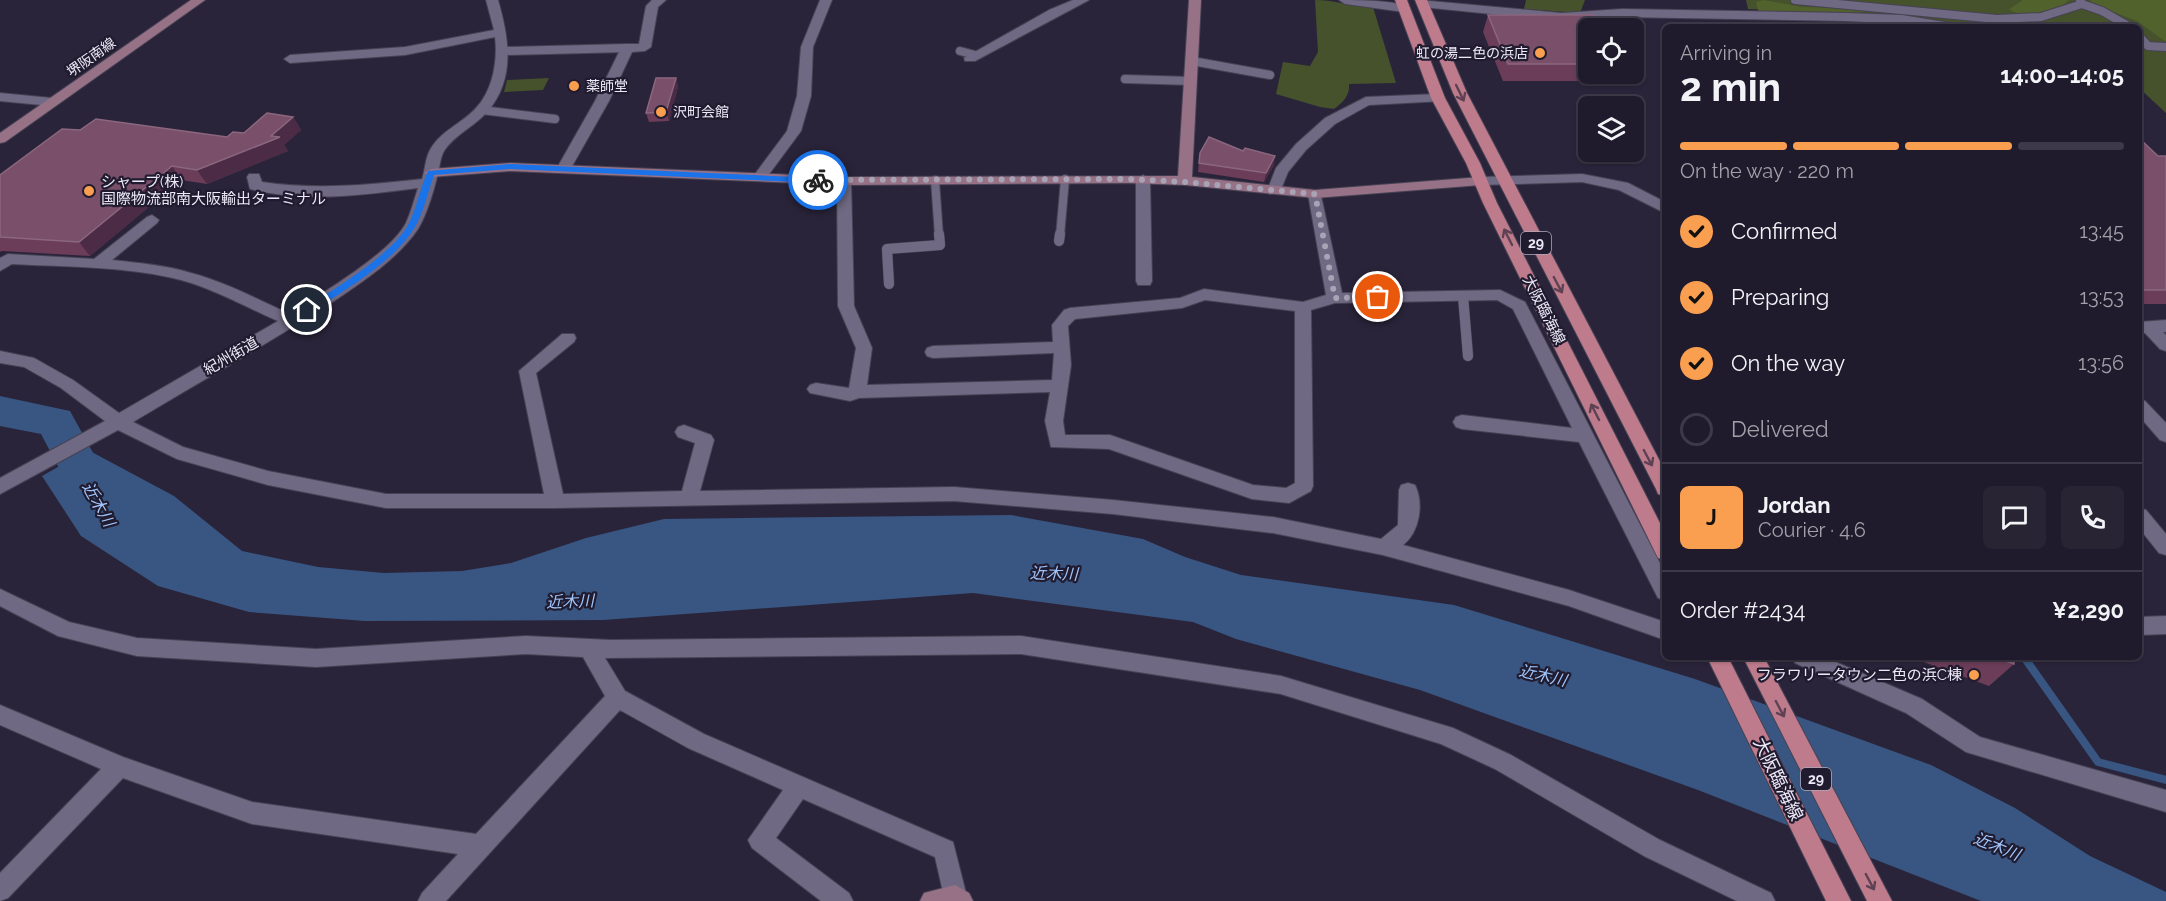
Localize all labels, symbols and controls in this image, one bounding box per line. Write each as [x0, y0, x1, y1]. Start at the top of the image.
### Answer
map controls [1578, 18, 1644, 162]
button: locate [1578, 18, 1644, 84]
street label: 堺阪南線 [63, 34, 119, 80]
text: Arriving in [1680, 41, 1772, 65]
place label: 虹の湯二色の浜店 [1416, 45, 1528, 61]
marker: 虹の湯二色の浜店 [1533, 46, 1547, 60]
text: 14:00–14:05 [2000, 62, 2124, 88]
text: 2 min [1680, 64, 1781, 110]
place label: 薬師堂 [586, 78, 628, 94]
marker: 薬師堂 [567, 79, 581, 93]
one-way arrow [1454, 83, 1466, 101]
button: layers [1578, 96, 1644, 162]
place label: 沢町会館 [673, 104, 729, 120]
marker: 沢町会館 [654, 105, 668, 119]
courier [788, 150, 848, 210]
text: On the way · 220 m [1680, 159, 1854, 183]
icon: bike [802, 164, 835, 197]
place label: シャープ(株) 国際物流部南大阪輸出ターミナル [101, 173, 326, 208]
marker: シャープ(株) 国際物流部南大阪輸出ターミナル [82, 184, 96, 198]
icon: check [1680, 215, 1713, 248]
text: Confirmed [1731, 218, 1838, 244]
text: 13:45 [2079, 219, 2124, 243]
one-way arrow [1501, 229, 1513, 247]
road number: 29 [1521, 232, 1551, 254]
pin [1352, 271, 1403, 322]
street label: 大阪臨海線 [1519, 272, 1569, 348]
one-way arrow [1552, 276, 1564, 293]
icon: bag [1361, 280, 1394, 313]
icon: check [1680, 281, 1713, 314]
pin [281, 284, 332, 335]
text: Preparing [1731, 284, 1829, 310]
text: 13:53 [2079, 285, 2124, 309]
icon: home [290, 293, 323, 326]
street label: 紀州街道 [201, 333, 261, 379]
icon: check [1680, 347, 1713, 380]
text: On the way [1731, 350, 1845, 376]
text: 13:56 [2078, 351, 2124, 375]
one-way arrow [1589, 403, 1600, 421]
text: Delivered [1731, 416, 1829, 442]
one-way arrow [1643, 448, 1655, 466]
water label: 近木川 [79, 479, 119, 532]
button: chat [1983, 486, 2046, 549]
button: phone [2061, 486, 2124, 549]
text: Jordan [1758, 492, 1830, 518]
text: J [1706, 504, 1717, 530]
text: Courier · 4.6 [1758, 518, 1866, 542]
water label: 近木川 [1030, 563, 1080, 584]
water label: 近木川 [546, 591, 596, 612]
text: Order #2434 [1680, 597, 1805, 623]
text: ¥2,290 [2052, 597, 2124, 623]
water label: 近木川 [1517, 661, 1570, 691]
place label: フラワリータウン二色の浜C棟 [1757, 666, 1962, 684]
marker: フラワリータウン二色の浜C棟 [1967, 668, 1981, 682]
one-way arrow [1774, 700, 1786, 718]
street label: 大阪臨海線 [1749, 734, 1808, 824]
road number: 29 [1801, 768, 1831, 790]
water label: 近木川 [1971, 829, 2024, 865]
one-way arrow [1865, 872, 1876, 890]

